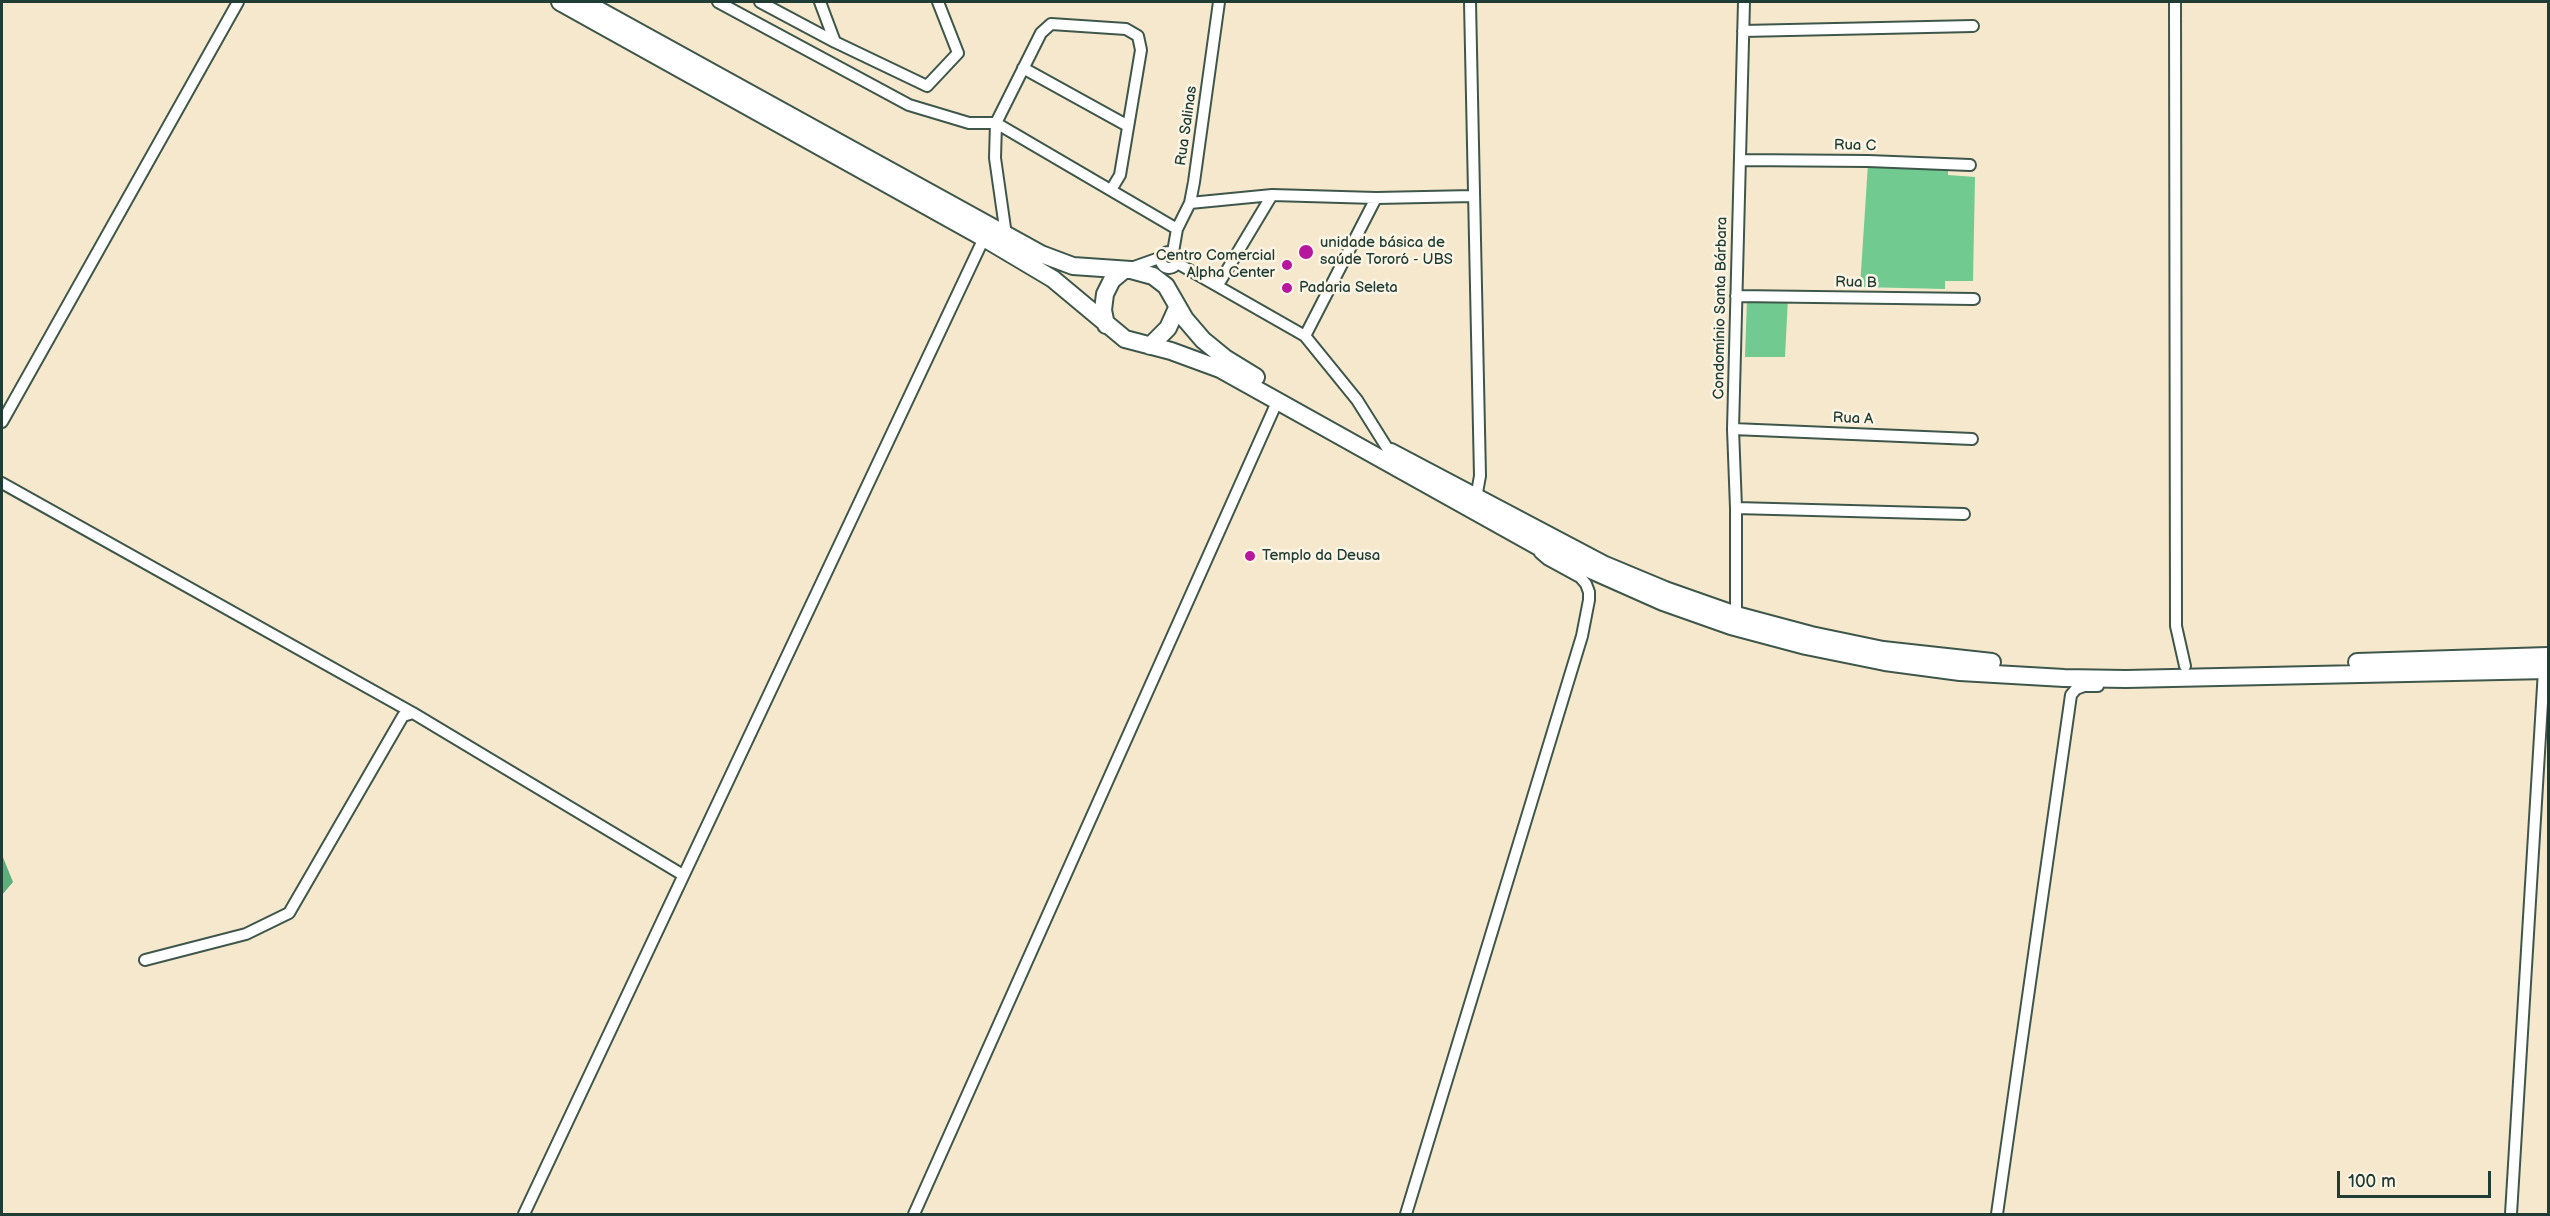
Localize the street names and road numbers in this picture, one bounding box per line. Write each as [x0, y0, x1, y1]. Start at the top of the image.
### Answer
street label: Rua Salinas [1172, 85, 1202, 167]
street label: Rua C [1834, 137, 1876, 155]
street label: Condomínio Santa Bárbara [1710, 217, 1732, 399]
street label: Rua B [1835, 274, 1877, 292]
street label: Rua A [1832, 409, 1874, 429]

